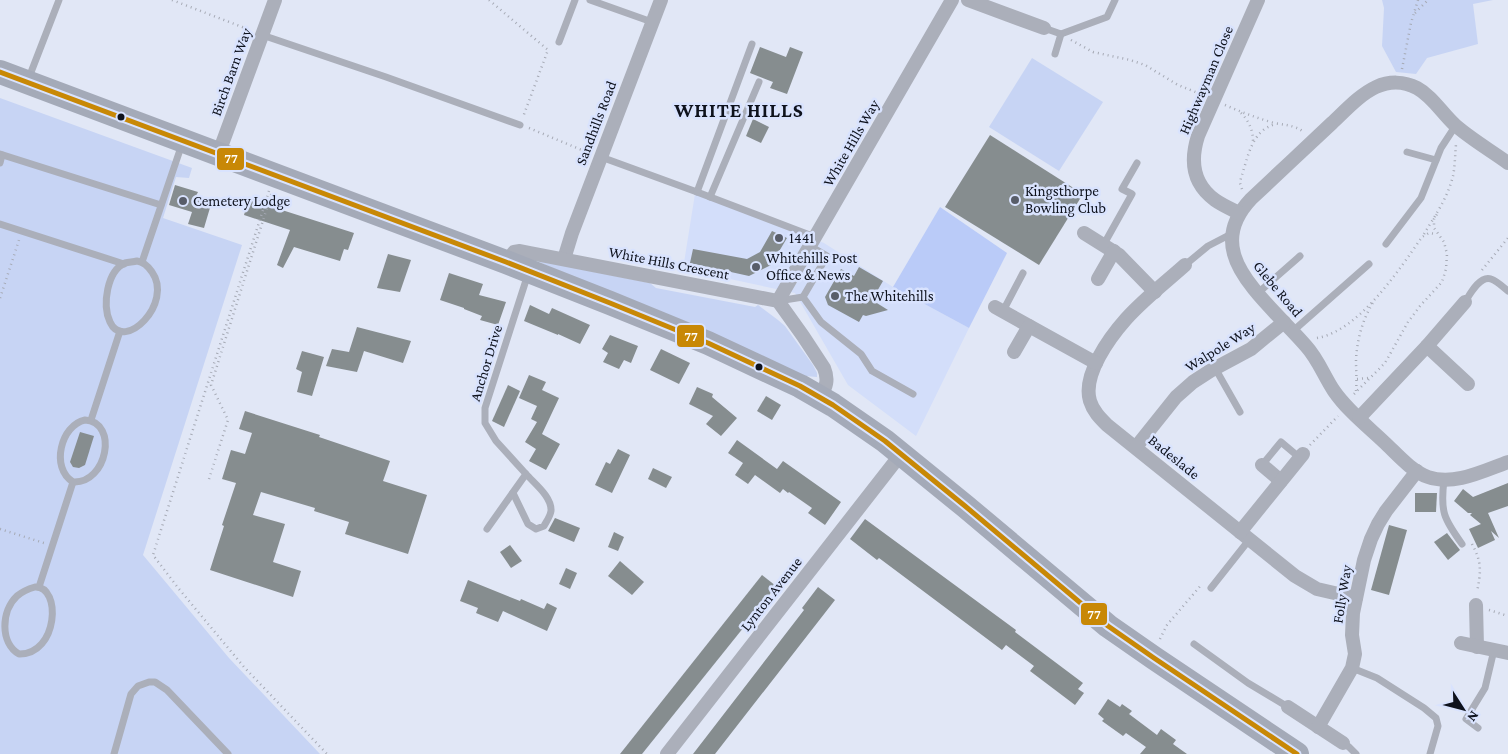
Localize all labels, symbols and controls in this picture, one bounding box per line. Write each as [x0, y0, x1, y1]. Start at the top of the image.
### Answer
street label: Highwayman Close [1176, 23, 1237, 137]
street label: Birch Barn Way [208, 26, 255, 118]
street label: Sandhills Road [573, 79, 619, 167]
street label: White Hills Way [820, 97, 883, 190]
district label: WHITE HILLS [673, 99, 804, 121]
unlabelled marker [116, 112, 126, 122]
line badge: 77 [216, 147, 245, 171]
text: 77 [224, 150, 238, 166]
place label: Kingsthorpe Bowling Club [1025, 183, 1106, 217]
place label: Cemetery Lodge [193, 193, 291, 210]
marker: Kingsthorpe Bowling Club [1009, 194, 1021, 206]
marker: Cemetery Lodge [177, 195, 189, 207]
place label: 1441 [789, 230, 814, 246]
marker: 1441 [773, 232, 785, 244]
street label: White Hills Crescent [607, 243, 732, 283]
place label: Whitehills Post Office & News [766, 250, 858, 283]
street label: Glebe Road [1250, 258, 1306, 320]
marker: Whitehills Post Office & News [750, 261, 762, 273]
place label: The Whitehills [845, 288, 934, 304]
marker: The Whitehills [829, 290, 841, 302]
street label: Walpole Way [1182, 319, 1259, 376]
street label: Anchor Drive [467, 322, 505, 403]
line badge: 77 [676, 324, 705, 348]
text: 77 [684, 328, 698, 344]
unlabelled marker [754, 362, 764, 372]
street label: Badeslade [1145, 432, 1203, 483]
street label: Lynton Avenue [737, 553, 806, 635]
street label: Folly Way [1329, 564, 1356, 625]
line badge: 77 [1080, 602, 1108, 626]
text: 77 [1087, 606, 1101, 622]
north arrow [1438, 684, 1488, 734]
text: N [1464, 708, 1483, 726]

